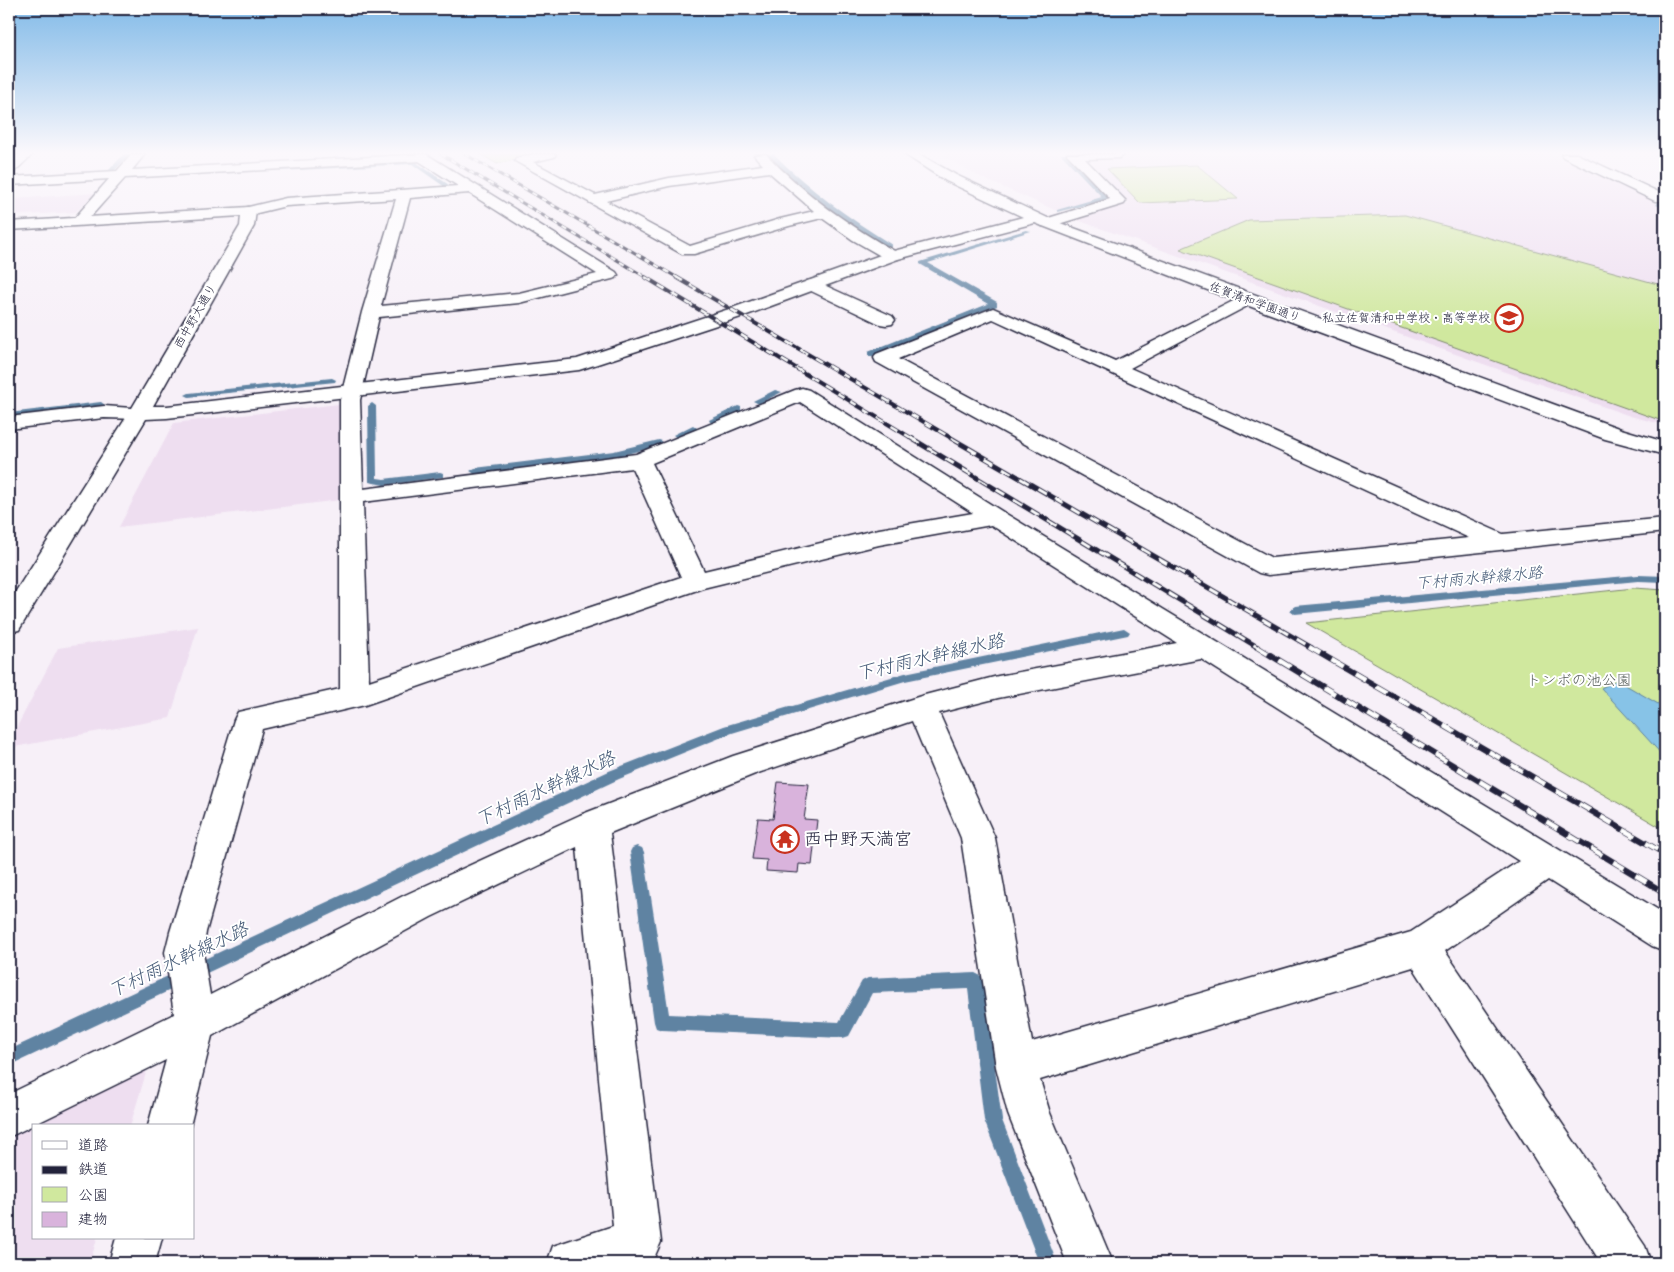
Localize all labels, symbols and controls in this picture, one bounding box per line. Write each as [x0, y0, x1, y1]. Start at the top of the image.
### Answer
street label: 佐賀清和学園通り [1207, 279, 1303, 327]
street label: 西中野大通り [171, 281, 221, 352]
school or university icon: 私立佐賀清和中学校・高等学校 [1494, 303, 1524, 333]
place label: 私立佐賀清和中学校・高等学校 [1322, 311, 1490, 327]
water label: 下村雨水幹線水路 [1414, 562, 1545, 595]
water label: 下村雨水幹線水路 [853, 628, 1008, 687]
park label: トンボの池公園 [1526, 671, 1632, 691]
water label: 下村雨水幹線水路 [471, 745, 621, 833]
temple icon: 西中野天満宮 [770, 824, 800, 854]
place label: 西中野天満宮 [804, 828, 912, 852]
water label: 下村雨水幹線水路 [104, 916, 254, 1004]
legend [32, 1124, 195, 1240]
text: 道路 [78, 1136, 108, 1156]
text: 鉄道 [78, 1160, 108, 1180]
text: 公園 [78, 1186, 108, 1206]
text: 建物 [78, 1210, 108, 1230]

